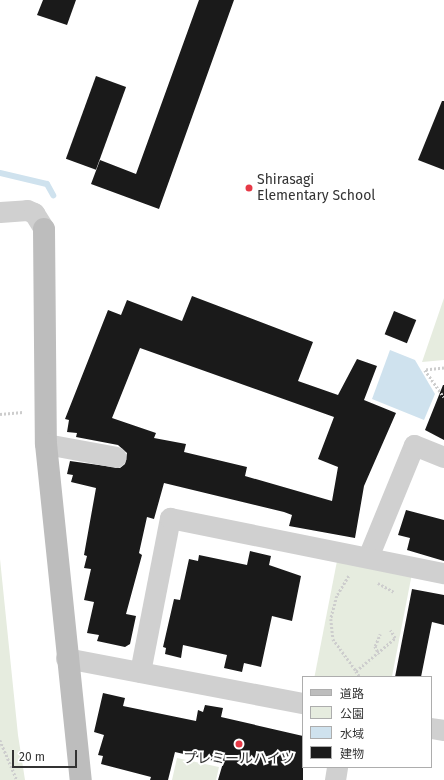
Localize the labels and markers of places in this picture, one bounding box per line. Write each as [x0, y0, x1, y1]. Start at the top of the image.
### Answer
place label: Shirasagi Elementary School [257, 172, 375, 204]
marker: Shirasagi Elementary School [244, 183, 254, 193]
marker: プレミールハイツ [234, 739, 244, 749]
place label: プレミールハイツ [183, 751, 295, 767]

